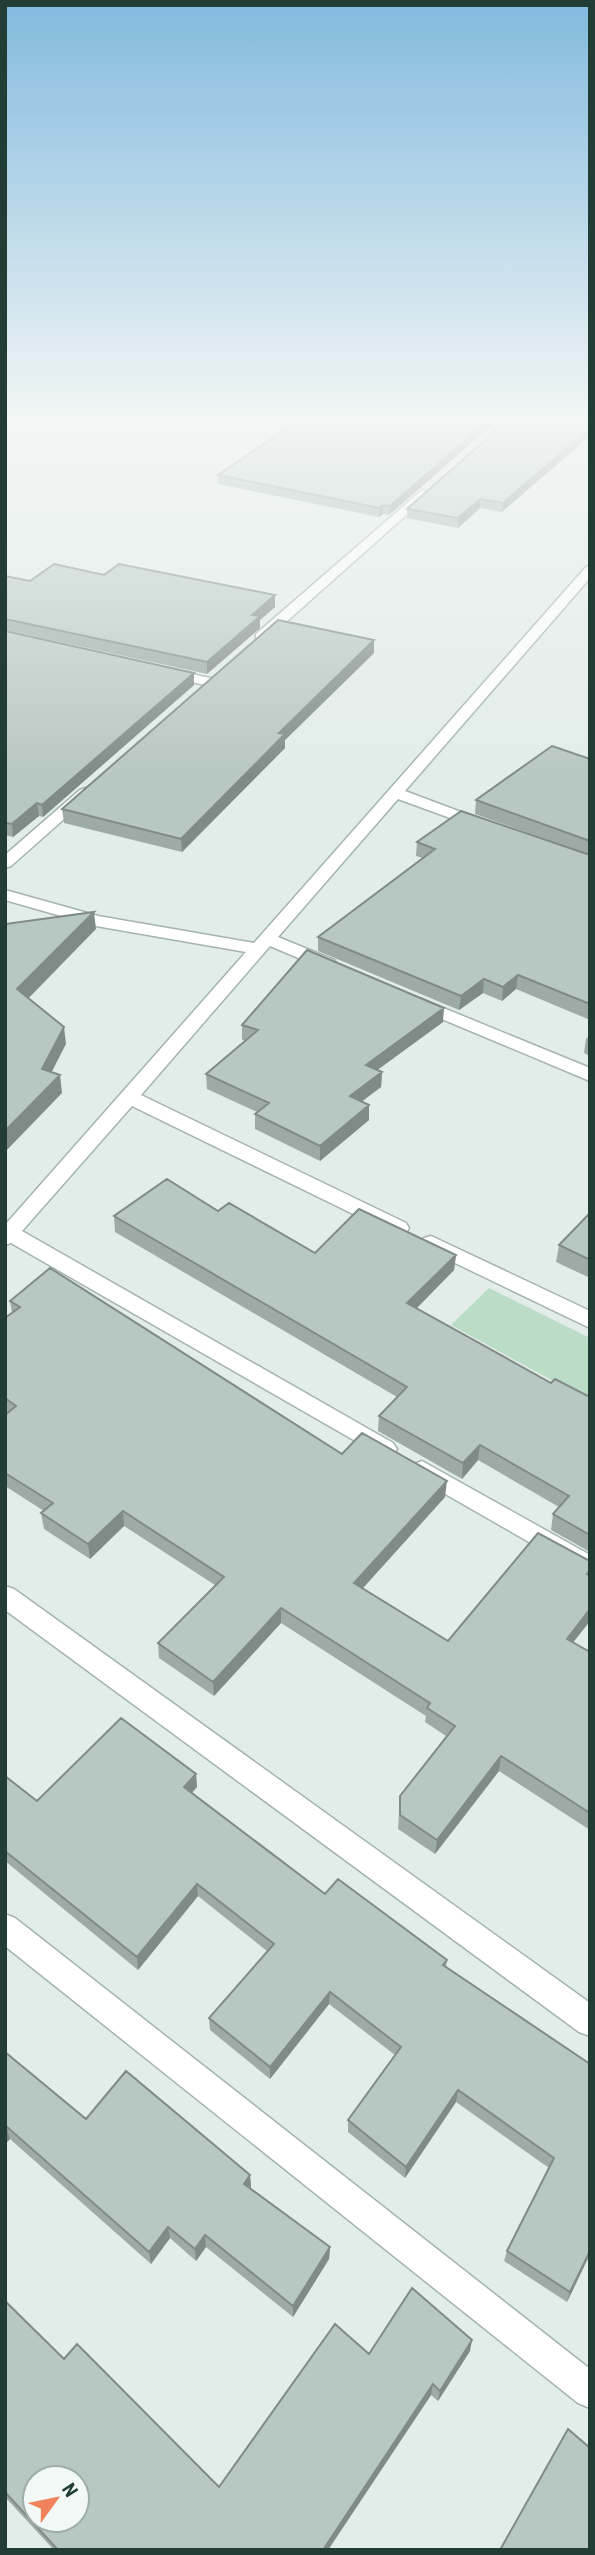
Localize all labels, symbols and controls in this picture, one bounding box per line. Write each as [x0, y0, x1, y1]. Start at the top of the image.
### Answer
north arrow [21, 2464, 91, 2534]
text: N [57, 2479, 83, 2501]

